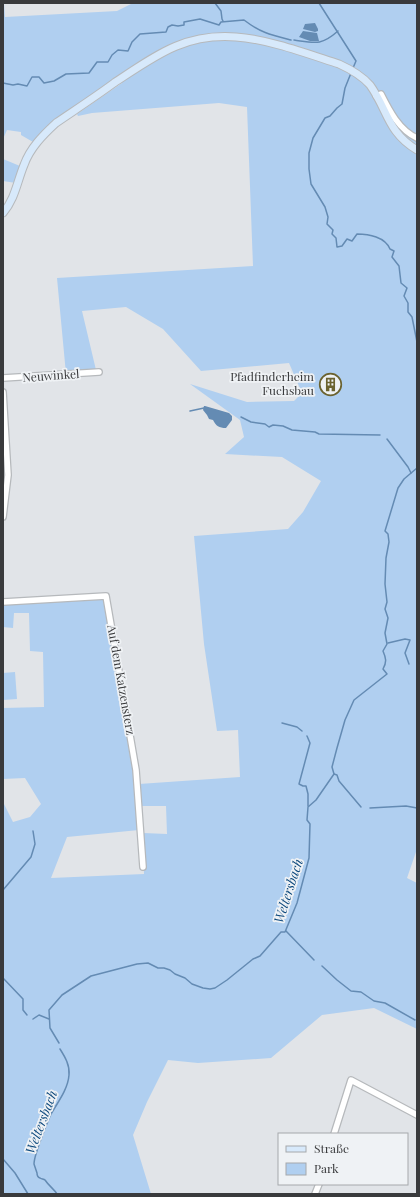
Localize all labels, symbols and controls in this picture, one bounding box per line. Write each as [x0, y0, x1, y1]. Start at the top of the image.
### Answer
street label: Neuwinkel [22, 365, 80, 385]
place label: Pfadfinderheim Fuchsbau [230, 368, 314, 398]
building icon: Pfadfinderheim Fuchsbau [317, 371, 343, 397]
street label: Auf dem Katzensterz [104, 622, 140, 736]
water label: Weltersbach [269, 857, 306, 925]
water label: Weltersbach [21, 1088, 60, 1156]
legend [278, 1133, 408, 1185]
text: Straße [314, 1140, 349, 1156]
text: Park [314, 1160, 339, 1176]

